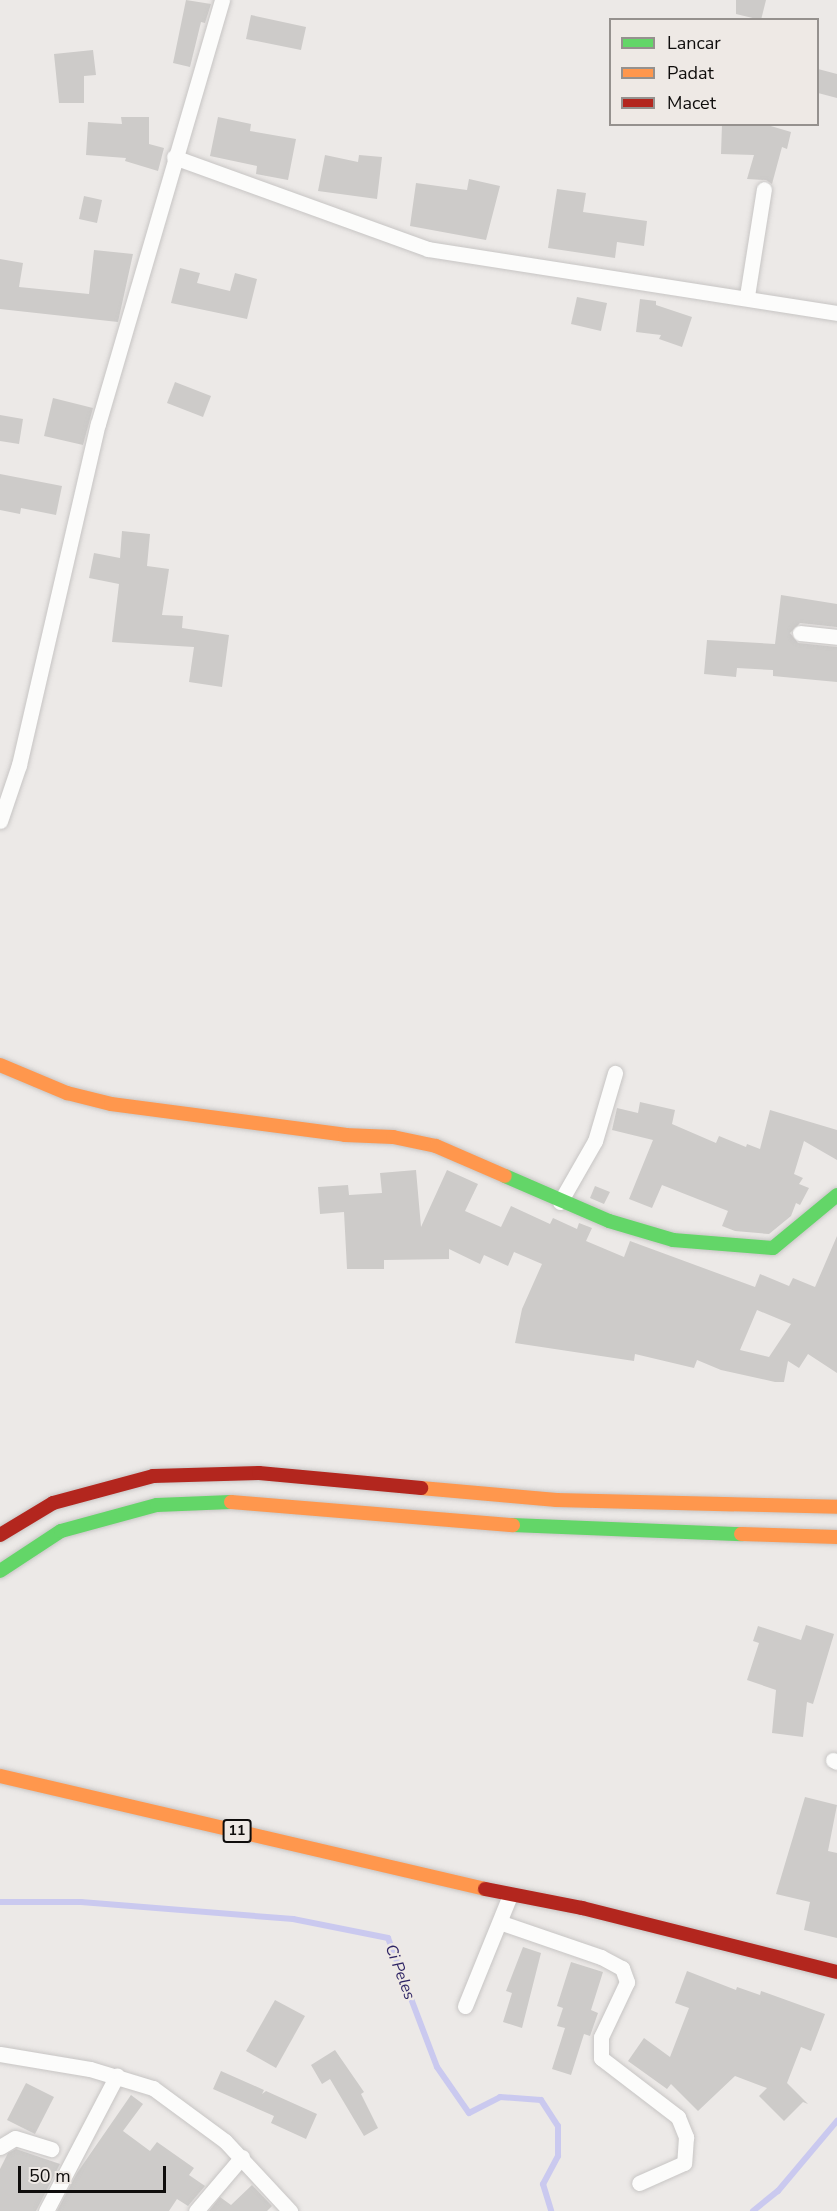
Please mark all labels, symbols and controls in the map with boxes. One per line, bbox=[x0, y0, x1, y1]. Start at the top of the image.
legend bbox=[609, 18, 819, 126]
text: Lancar bbox=[667, 31, 721, 55]
text: Padat bbox=[667, 61, 714, 85]
text: Macet bbox=[667, 91, 716, 115]
road number: 11 bbox=[222, 1820, 252, 1842]
water label: Ci Peles bbox=[381, 1942, 419, 2002]
scale bar bbox=[21, 2154, 170, 2192]
text: 50 m bbox=[29, 2164, 71, 2188]

